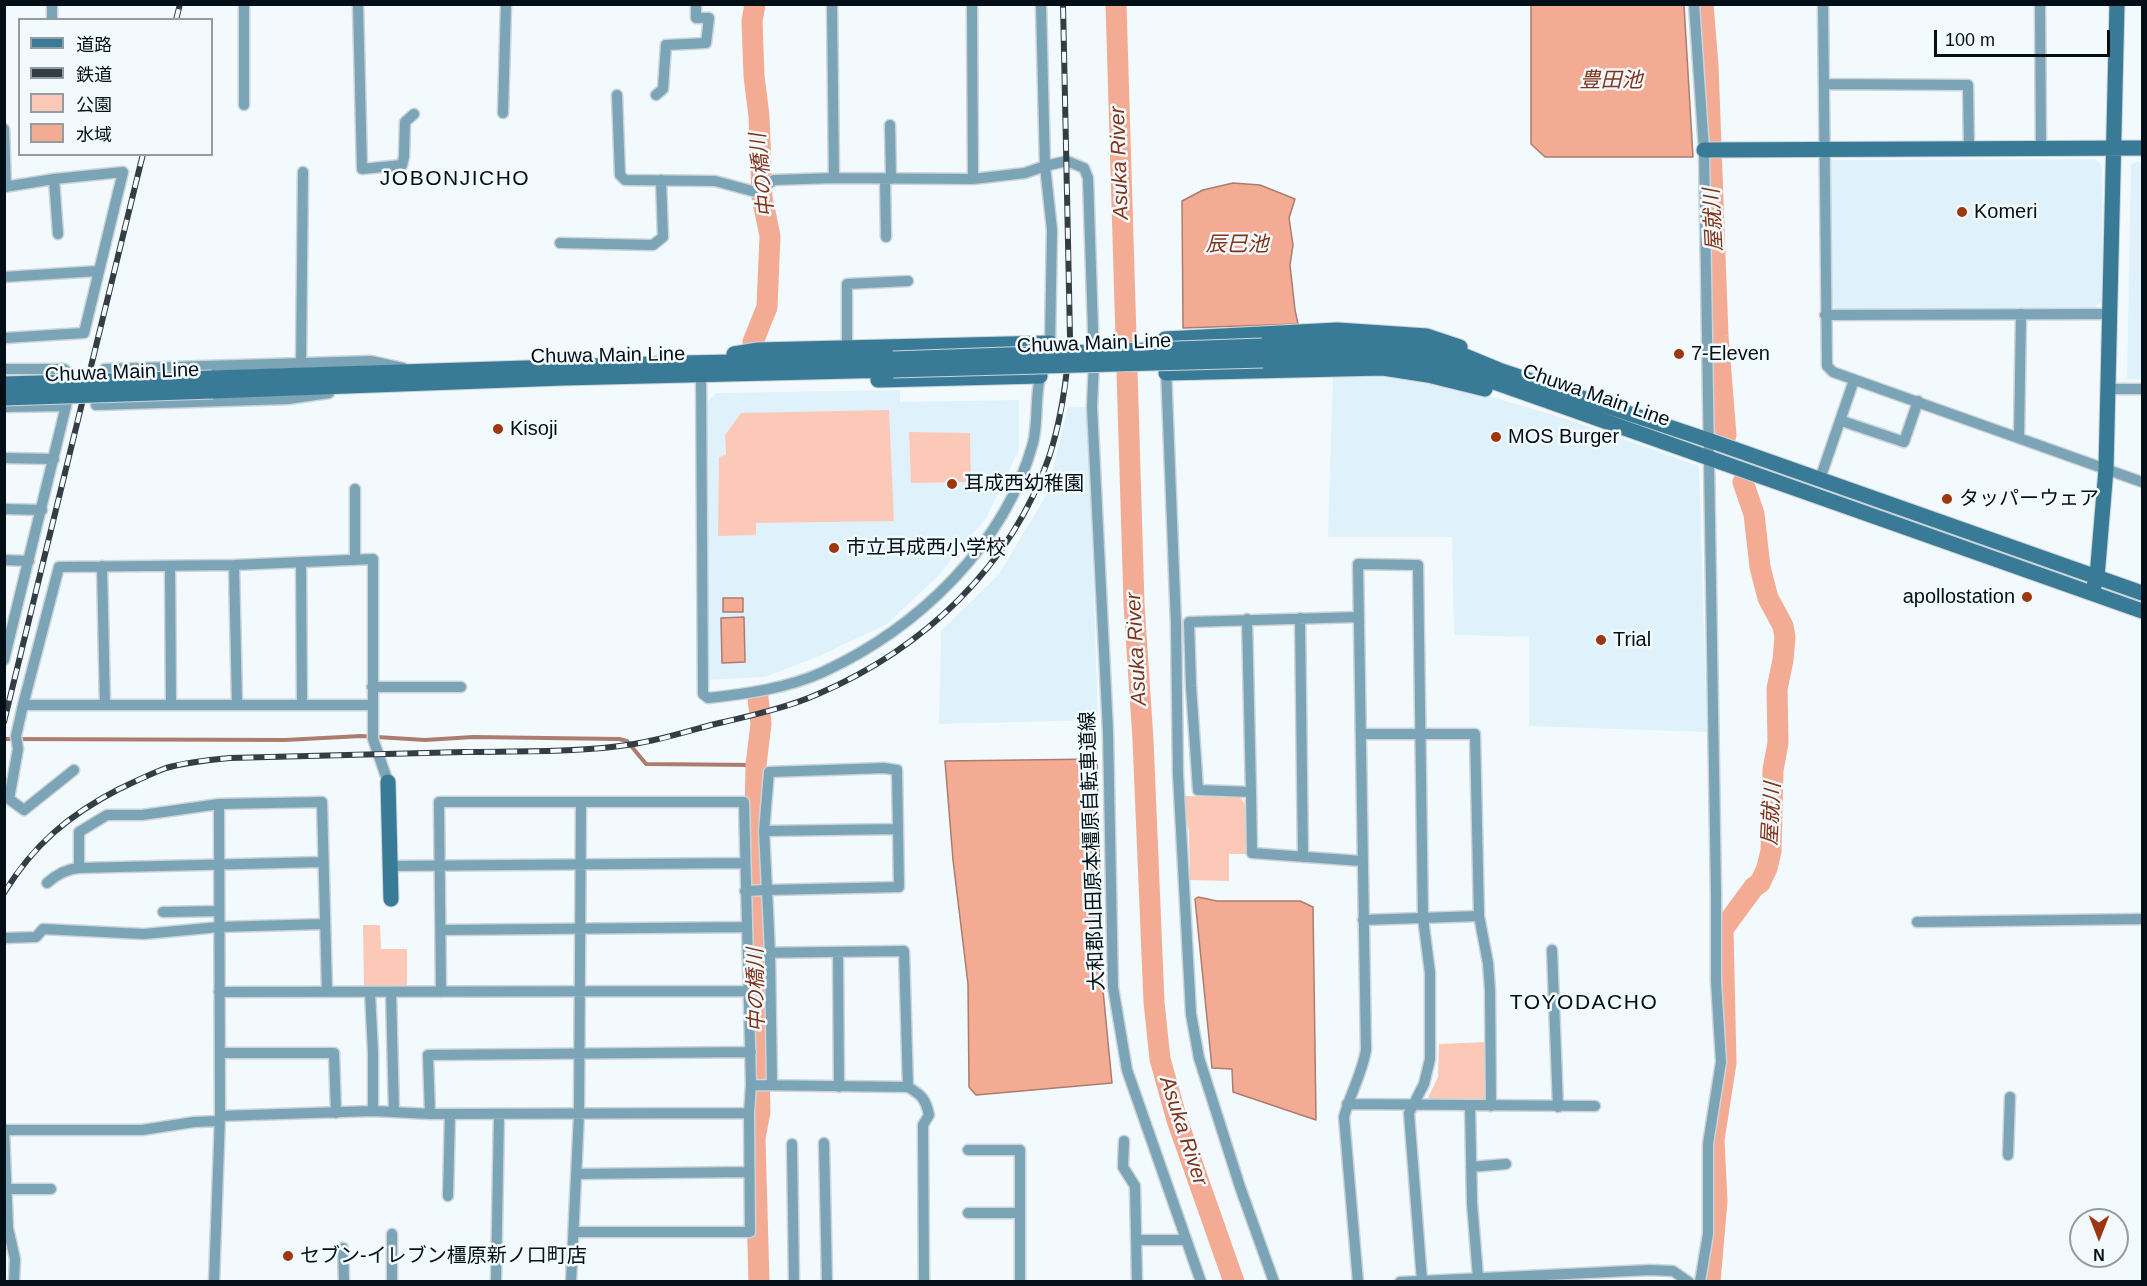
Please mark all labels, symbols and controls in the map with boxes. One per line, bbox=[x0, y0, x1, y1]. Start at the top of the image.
legend bbox=[18, 18, 213, 156]
scale bar bbox=[1937, 18, 2112, 56]
text: 100 m bbox=[1945, 30, 1995, 50]
text: 道路 bbox=[76, 35, 112, 55]
text: 鉄道 bbox=[76, 65, 112, 85]
water label: 豊田池 bbox=[1580, 68, 1642, 94]
text: 公園 bbox=[76, 95, 112, 115]
water label: Asuka River bbox=[1105, 106, 1135, 220]
text: 水域 bbox=[76, 125, 112, 145]
water label: 中の橋川 bbox=[746, 132, 780, 218]
district label: JOBONJICHO bbox=[380, 166, 530, 192]
water label: 屋就川 bbox=[1700, 188, 1728, 252]
place label: Komeri bbox=[1974, 200, 2037, 224]
marker: Komeri bbox=[1955, 205, 1969, 219]
water label: 辰巳池 bbox=[1206, 232, 1268, 258]
street label: Chuwa Main Line bbox=[1016, 329, 1172, 359]
place label: 7-Eleven bbox=[1691, 342, 1770, 366]
street label: Chuwa Main Line bbox=[531, 343, 685, 369]
marker: 7-Eleven bbox=[1672, 347, 1686, 361]
street label: Chuwa Main Line bbox=[44, 358, 200, 388]
street label: Chuwa Main Line bbox=[1519, 359, 1673, 433]
place label: Kisoji bbox=[510, 417, 558, 441]
marker: Kisoji bbox=[491, 422, 505, 436]
place label: MOS Burger bbox=[1508, 425, 1619, 449]
marker: MOS Burger bbox=[1489, 430, 1503, 444]
place label: 耳成西幼稚園 bbox=[964, 472, 1084, 496]
marker: 耳成西幼稚園 bbox=[945, 477, 959, 491]
place label: タッパーウェア bbox=[1959, 487, 2099, 511]
marker: タッパーウェア bbox=[1940, 492, 1954, 506]
place label: 市立耳成西小学校 bbox=[846, 536, 1006, 560]
marker: 市立耳成西小学校 bbox=[827, 541, 841, 555]
place label: apollostation bbox=[1903, 585, 2015, 609]
marker: apollostation bbox=[2020, 590, 2034, 604]
water label: Asuka River bbox=[1121, 592, 1153, 706]
place label: Trial bbox=[1613, 628, 1651, 652]
marker: Trial bbox=[1594, 633, 1608, 647]
street label: 大和郡山田原本橿原自転車道線 bbox=[1076, 711, 1110, 991]
water label: 屋就川 bbox=[1758, 782, 1786, 846]
water label: 中の橋川 bbox=[744, 948, 770, 1032]
district label: TOYODACHO bbox=[1510, 990, 1658, 1016]
water label: Asuka River bbox=[1154, 1073, 1212, 1189]
north arrow bbox=[2069, 1208, 2129, 1268]
place label: セブン-イレブン橿原新ノ口町店 bbox=[300, 1244, 587, 1268]
text: N bbox=[2093, 1246, 2105, 1263]
marker: セブン-イレブン橿原新ノ口町店 bbox=[281, 1249, 295, 1263]

